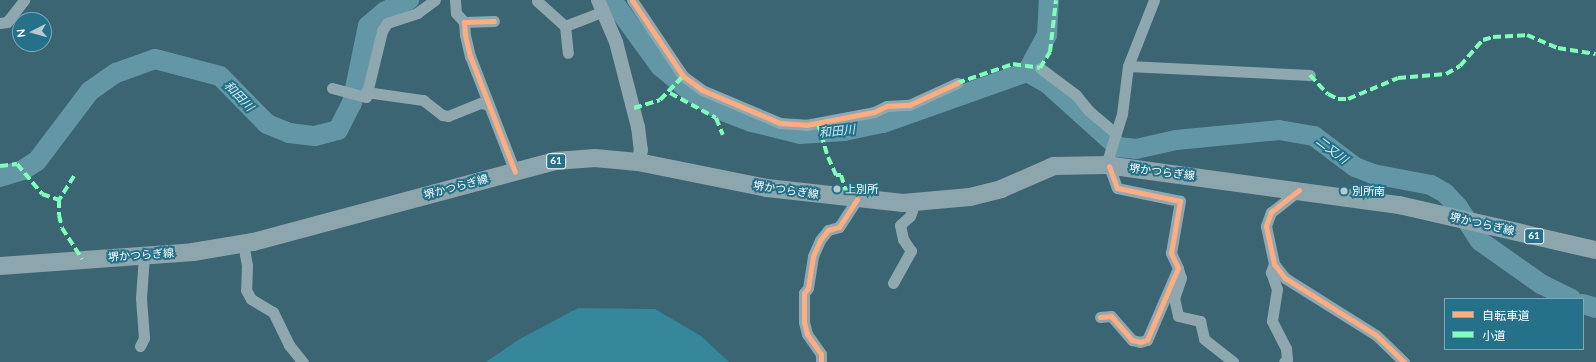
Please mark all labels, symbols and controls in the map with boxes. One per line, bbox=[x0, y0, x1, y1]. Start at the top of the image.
north arrow bbox=[12, 12, 52, 52]
text: N bbox=[14, 28, 27, 38]
water label: 和田川 bbox=[221, 78, 257, 114]
water label: 和田川 bbox=[818, 122, 856, 140]
water label: 二又川 bbox=[1313, 133, 1351, 167]
road number: 61 bbox=[546, 153, 566, 169]
street label: 堺かつらぎ線 bbox=[1128, 161, 1196, 183]
street label: 堺かつらぎ線 bbox=[422, 172, 490, 202]
street label: 堺かつらぎ線 bbox=[752, 179, 820, 201]
place label: 上別所 bbox=[845, 182, 878, 196]
marker: 上別所 bbox=[832, 184, 842, 194]
place label: 別所南 bbox=[1352, 184, 1385, 198]
marker: 別所南 bbox=[1339, 186, 1349, 196]
street label: 堺かつらぎ線 bbox=[1448, 210, 1516, 238]
road number: 61 bbox=[1524, 228, 1544, 244]
street label: 堺かつらぎ線 bbox=[108, 246, 174, 264]
legend bbox=[1444, 298, 1584, 350]
text: 自転車道 bbox=[1482, 308, 1530, 323]
text: 小道 bbox=[1482, 328, 1506, 343]

